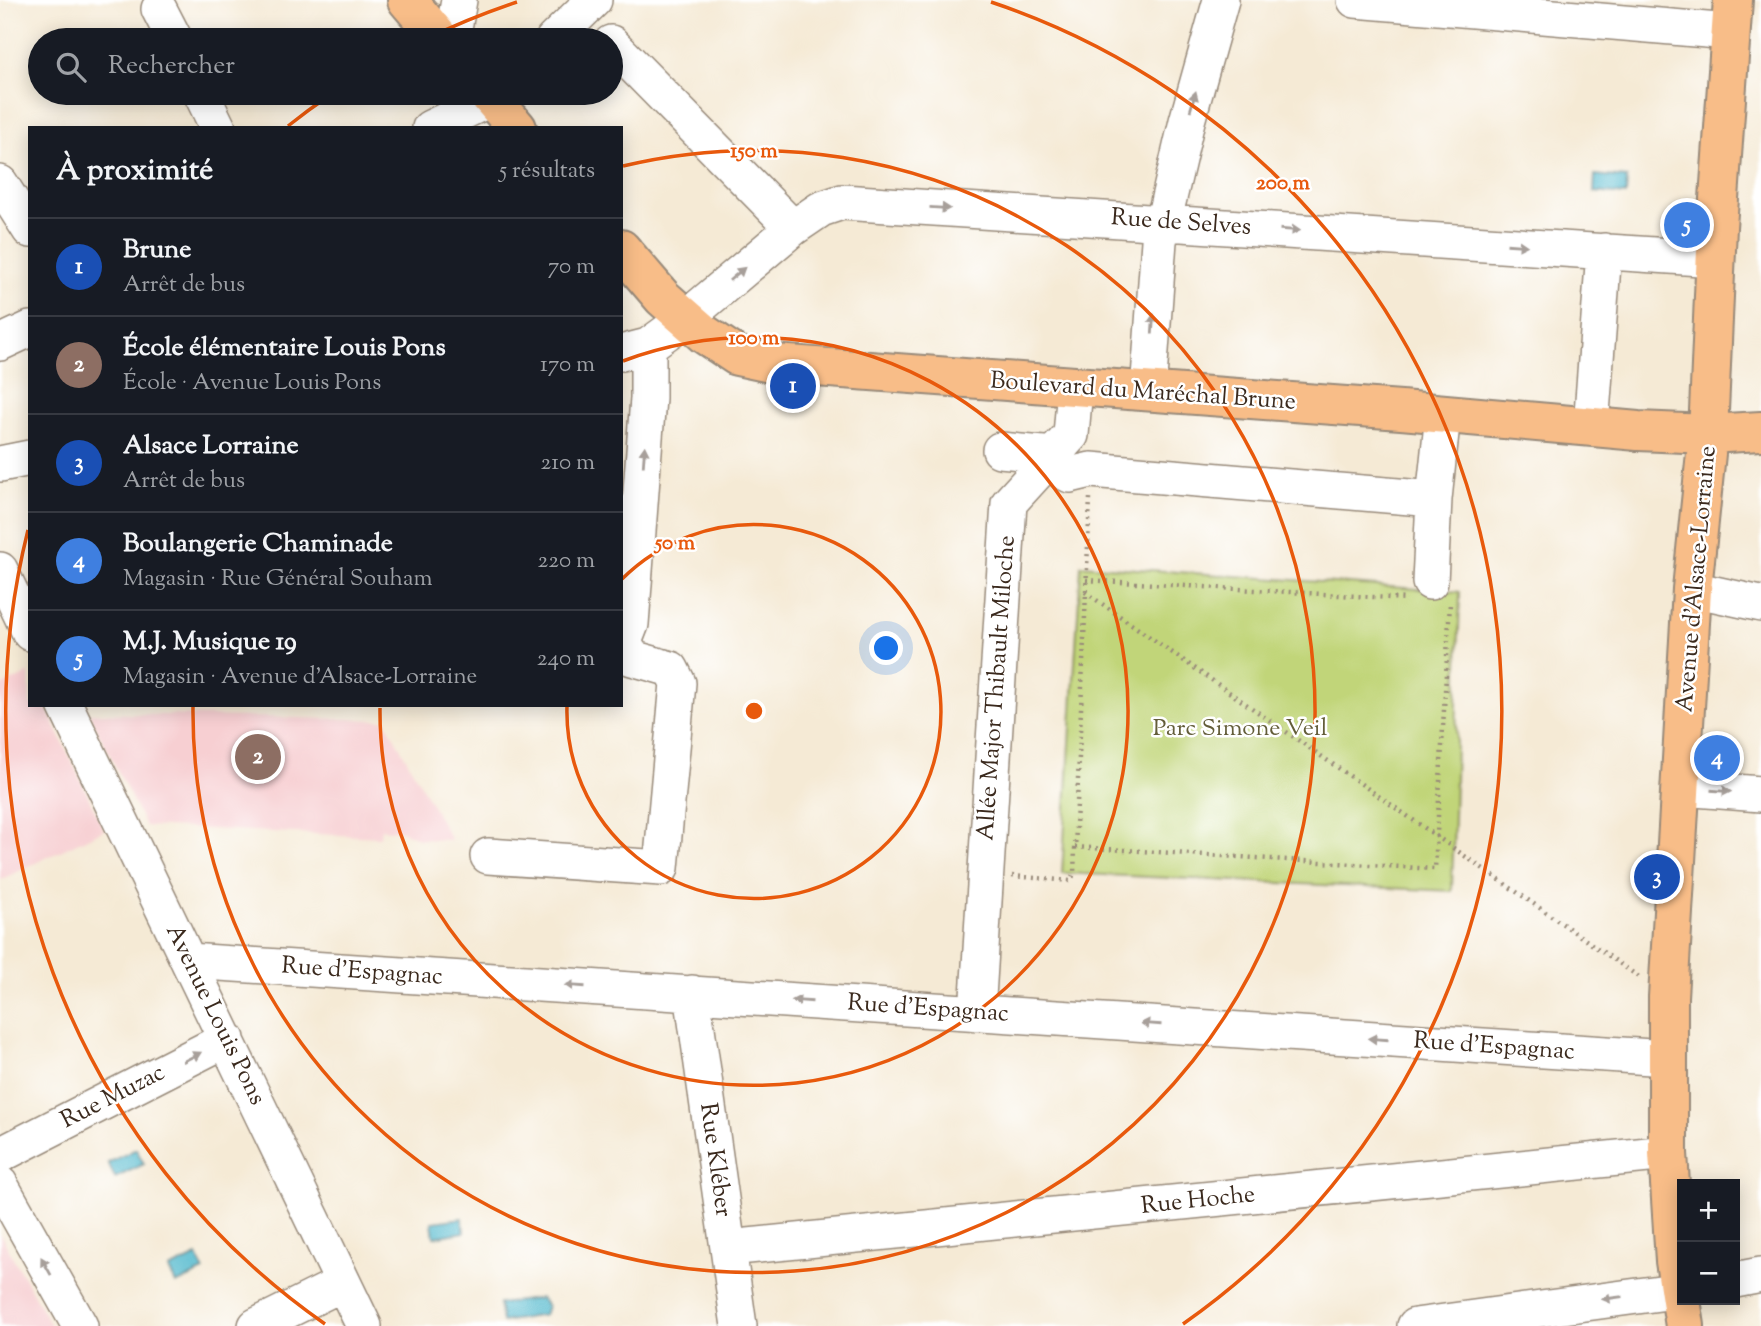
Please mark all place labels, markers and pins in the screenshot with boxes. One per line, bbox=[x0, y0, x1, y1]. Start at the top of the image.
pin: 5 bbox=[1664, 199, 1710, 251]
pin: 1 bbox=[770, 360, 816, 412]
centre of rings bbox=[742, 699, 766, 723]
pin: 2 bbox=[235, 731, 281, 783]
pin: 4 bbox=[1694, 732, 1740, 784]
pin: 3 bbox=[1634, 851, 1680, 903]

